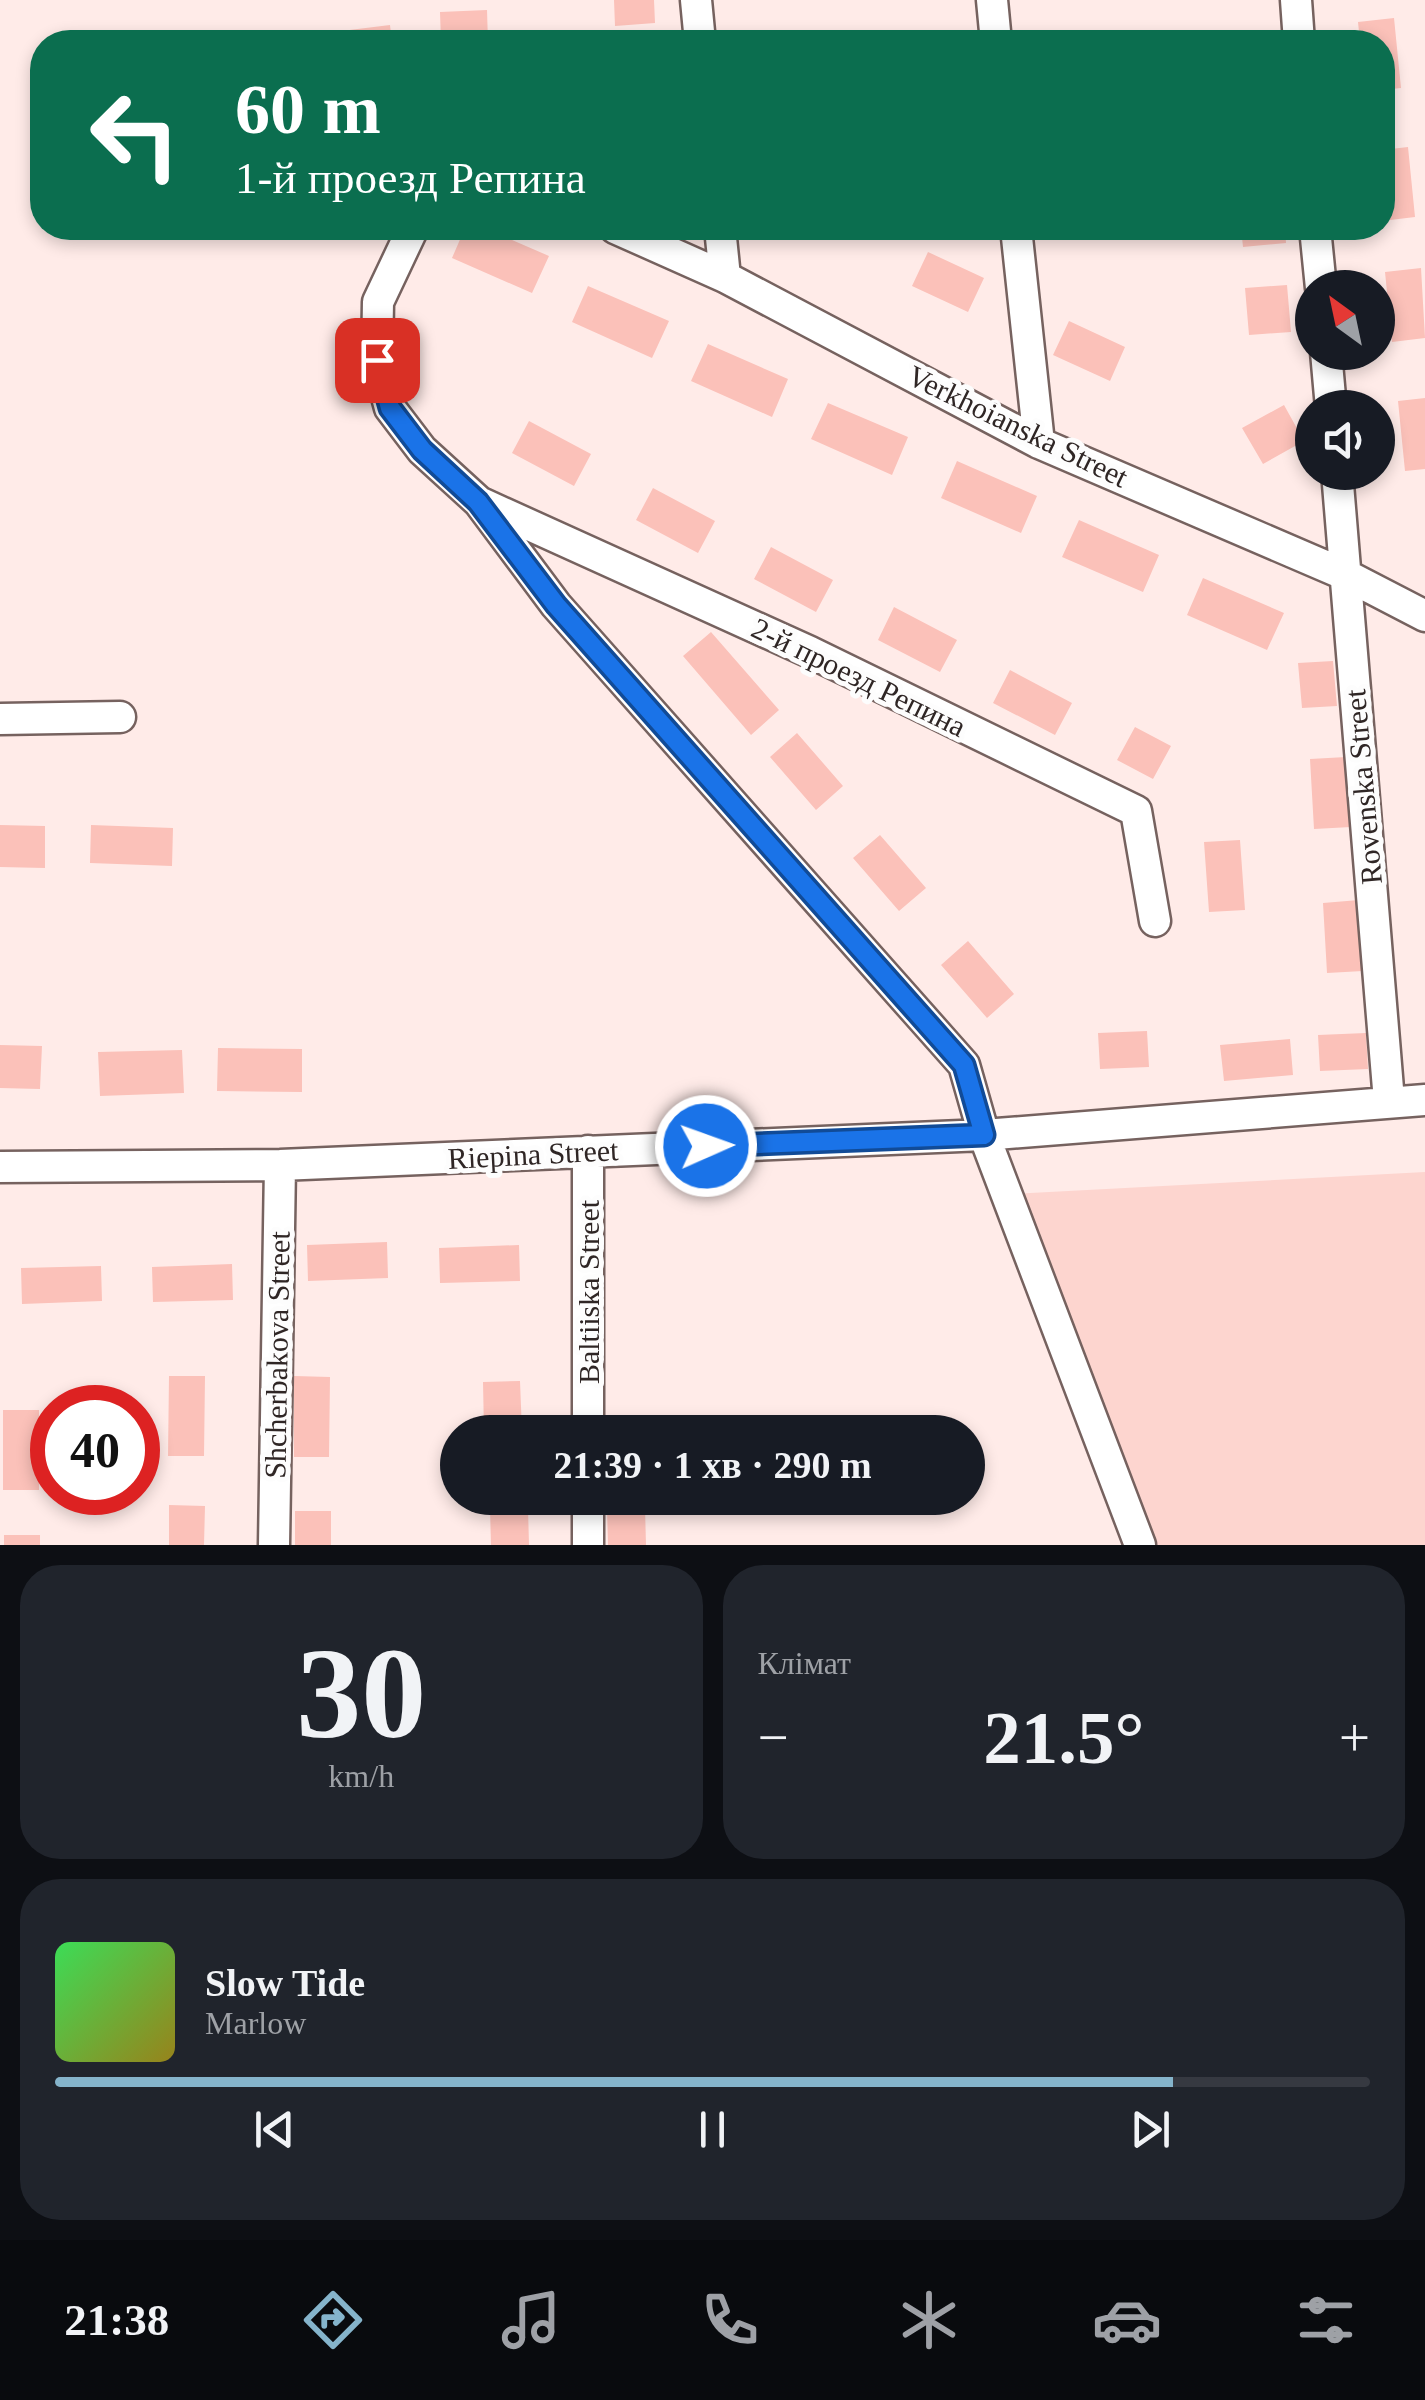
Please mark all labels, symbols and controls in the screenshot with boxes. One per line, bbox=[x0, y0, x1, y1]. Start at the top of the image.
icon: left bbox=[70, 70, 200, 200]
text: 60 m bbox=[235, 71, 381, 148]
text: 1-й проезд Репина bbox=[235, 153, 586, 203]
north arrow bbox=[1295, 270, 1395, 370]
map controls bbox=[1295, 270, 1395, 490]
pin bbox=[335, 318, 420, 403]
icon: arrive bbox=[350, 333, 405, 388]
street label: Verkhoianska Street bbox=[903, 358, 1134, 494]
button: sound bbox=[1295, 390, 1395, 490]
street label: 2-й проезд Репина bbox=[747, 611, 971, 743]
street label: Rovenska Street bbox=[1338, 687, 1388, 886]
position arrow bbox=[654, 1094, 758, 1198]
street label: Riepina Street bbox=[447, 1133, 620, 1175]
street label: Baltiiska Street bbox=[572, 1199, 605, 1384]
street label: Shcherbakova Street bbox=[258, 1230, 296, 1479]
speed limit sign: 40 bbox=[30, 1385, 160, 1515]
text: 21:39 · 1 хв · 290 m bbox=[553, 1444, 872, 1486]
text: 30 bbox=[296, 1621, 426, 1765]
text: Клімат bbox=[758, 1645, 851, 1681]
text: 21.5° bbox=[983, 1696, 1144, 1779]
text: − bbox=[758, 1707, 789, 1768]
text: + bbox=[1339, 1707, 1370, 1768]
text: km/h bbox=[328, 1758, 394, 1794]
text: Slow Tide bbox=[205, 1962, 365, 2004]
text: Marlow bbox=[205, 2005, 306, 2041]
icon: previous bbox=[247, 2102, 302, 2157]
icon: pause bbox=[685, 2102, 740, 2157]
icon: next bbox=[1123, 2102, 1178, 2157]
icon: directions bbox=[298, 2285, 368, 2355]
icon: music bbox=[496, 2285, 566, 2355]
icon: phone bbox=[695, 2285, 765, 2355]
icon: climate bbox=[894, 2285, 964, 2355]
icon: car bbox=[1092, 2285, 1162, 2355]
icon: filters bbox=[1291, 2285, 1361, 2355]
text: 21:38 bbox=[64, 2295, 169, 2345]

